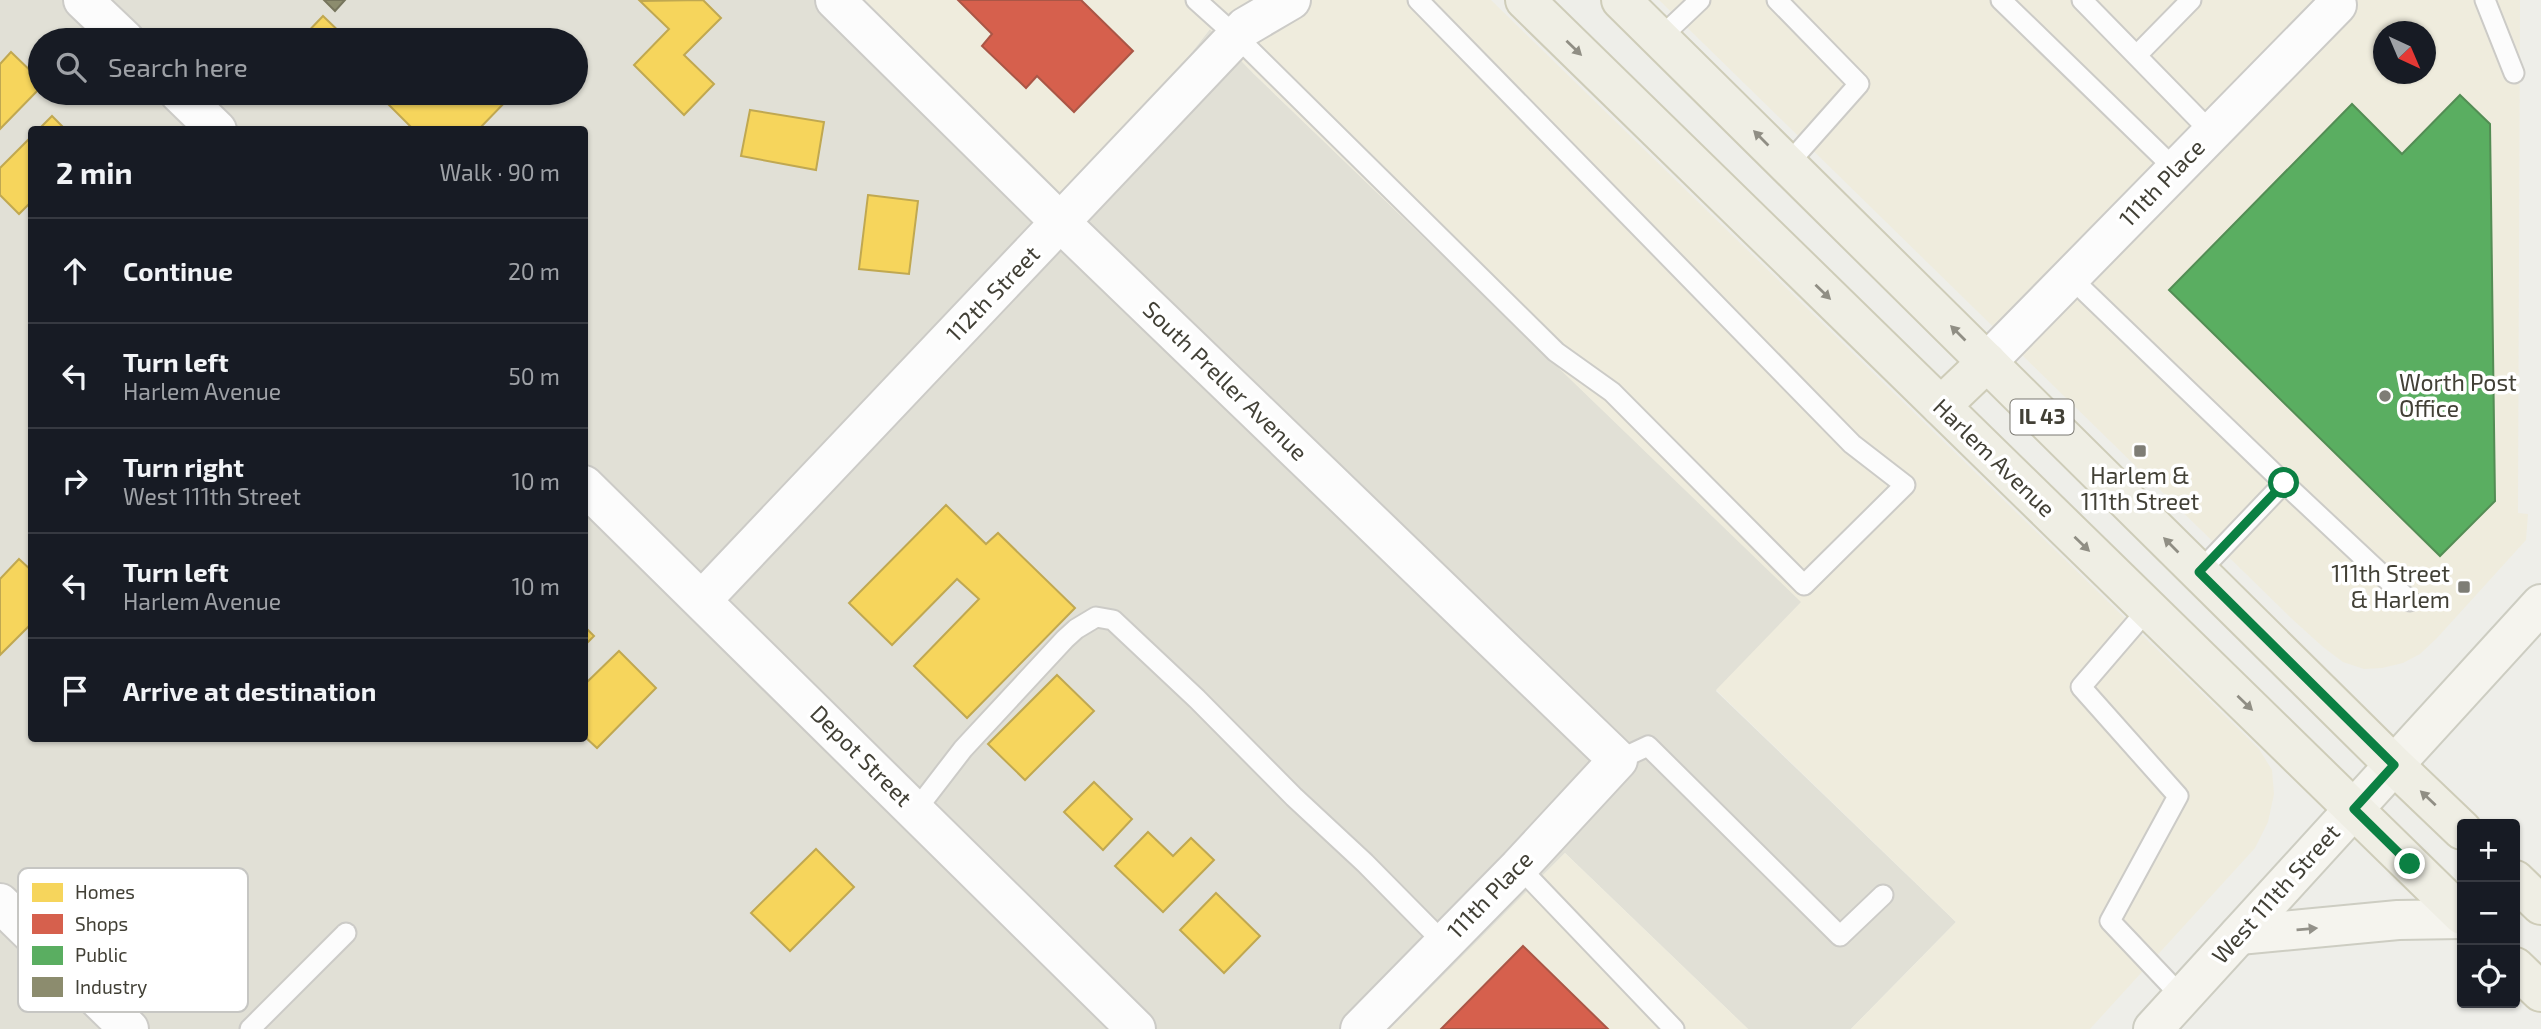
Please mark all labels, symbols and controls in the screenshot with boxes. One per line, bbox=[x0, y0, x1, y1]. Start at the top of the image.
north arrow bbox=[2373, 21, 2436, 84]
search box bbox=[28, 28, 588, 105]
one-way arrow bbox=[1565, 39, 1582, 56]
icon: search bbox=[52, 48, 90, 86]
text: Search here bbox=[108, 51, 248, 82]
one-way arrow bbox=[1753, 130, 1770, 147]
street label: 111th Place bbox=[2113, 133, 2210, 232]
text: 2 min bbox=[56, 154, 133, 190]
text: Walk · 90 m bbox=[440, 158, 560, 186]
street label: 112th Street bbox=[940, 239, 1045, 347]
icon: ahead bbox=[56, 252, 94, 290]
text: Continue bbox=[123, 255, 233, 286]
text: 20 m bbox=[508, 257, 560, 285]
one-way arrow bbox=[1815, 283, 1832, 300]
street label: South Preller Avenue bbox=[1138, 295, 1314, 466]
one-way arrow bbox=[1949, 324, 1966, 341]
text: Turn left bbox=[123, 346, 229, 377]
icon: left bbox=[56, 357, 94, 395]
text: 50 m bbox=[509, 362, 560, 390]
place label: Worth Post Office bbox=[2399, 368, 2517, 422]
text: Harlem Avenue bbox=[123, 377, 281, 405]
marker: Worth Post Office bbox=[2377, 388, 2393, 404]
street label: Harlem Avenue bbox=[1928, 392, 2061, 522]
road number: IL 43 bbox=[2010, 400, 2074, 434]
marker: Harlem & 111th Street bbox=[2132, 443, 2148, 459]
text: Turn right bbox=[123, 451, 244, 482]
place label: Harlem & 111th Street bbox=[2081, 461, 2200, 515]
icon: right bbox=[56, 462, 94, 500]
text: 10 m bbox=[512, 467, 560, 495]
route start bbox=[2268, 467, 2299, 498]
text: West 111th Street bbox=[123, 482, 301, 510]
one-way arrow bbox=[2073, 536, 2090, 552]
one-way arrow bbox=[2163, 536, 2180, 553]
text: Turn left bbox=[123, 556, 229, 587]
place label: 111th Street & Harlem bbox=[2331, 559, 2450, 613]
icon: left bbox=[56, 567, 94, 605]
text: 10 m bbox=[512, 572, 560, 600]
marker: 111th Street & Harlem bbox=[2456, 579, 2472, 595]
text: Harlem Avenue bbox=[123, 587, 281, 615]
icon: arrive bbox=[56, 672, 94, 710]
text: Arrive at destination bbox=[123, 675, 376, 706]
one-way arrow bbox=[2236, 695, 2253, 711]
street label: Depot Street bbox=[805, 699, 918, 812]
one-way arrow bbox=[2420, 790, 2437, 806]
street label: West 111th Street bbox=[2205, 818, 2345, 969]
map controls bbox=[2457, 819, 2520, 1008]
button: + bbox=[2457, 819, 2520, 882]
street label: 111th Place bbox=[1441, 845, 1538, 944]
route end bbox=[2394, 848, 2425, 879]
legend bbox=[18, 868, 248, 1012]
text: Homes bbox=[75, 880, 135, 903]
button: − bbox=[2457, 882, 2520, 945]
text: Shops bbox=[75, 912, 128, 935]
one-way arrow bbox=[2297, 923, 2319, 934]
text: Public bbox=[75, 943, 128, 966]
button: locate bbox=[2457, 945, 2520, 1008]
text: Industry bbox=[75, 975, 147, 998]

